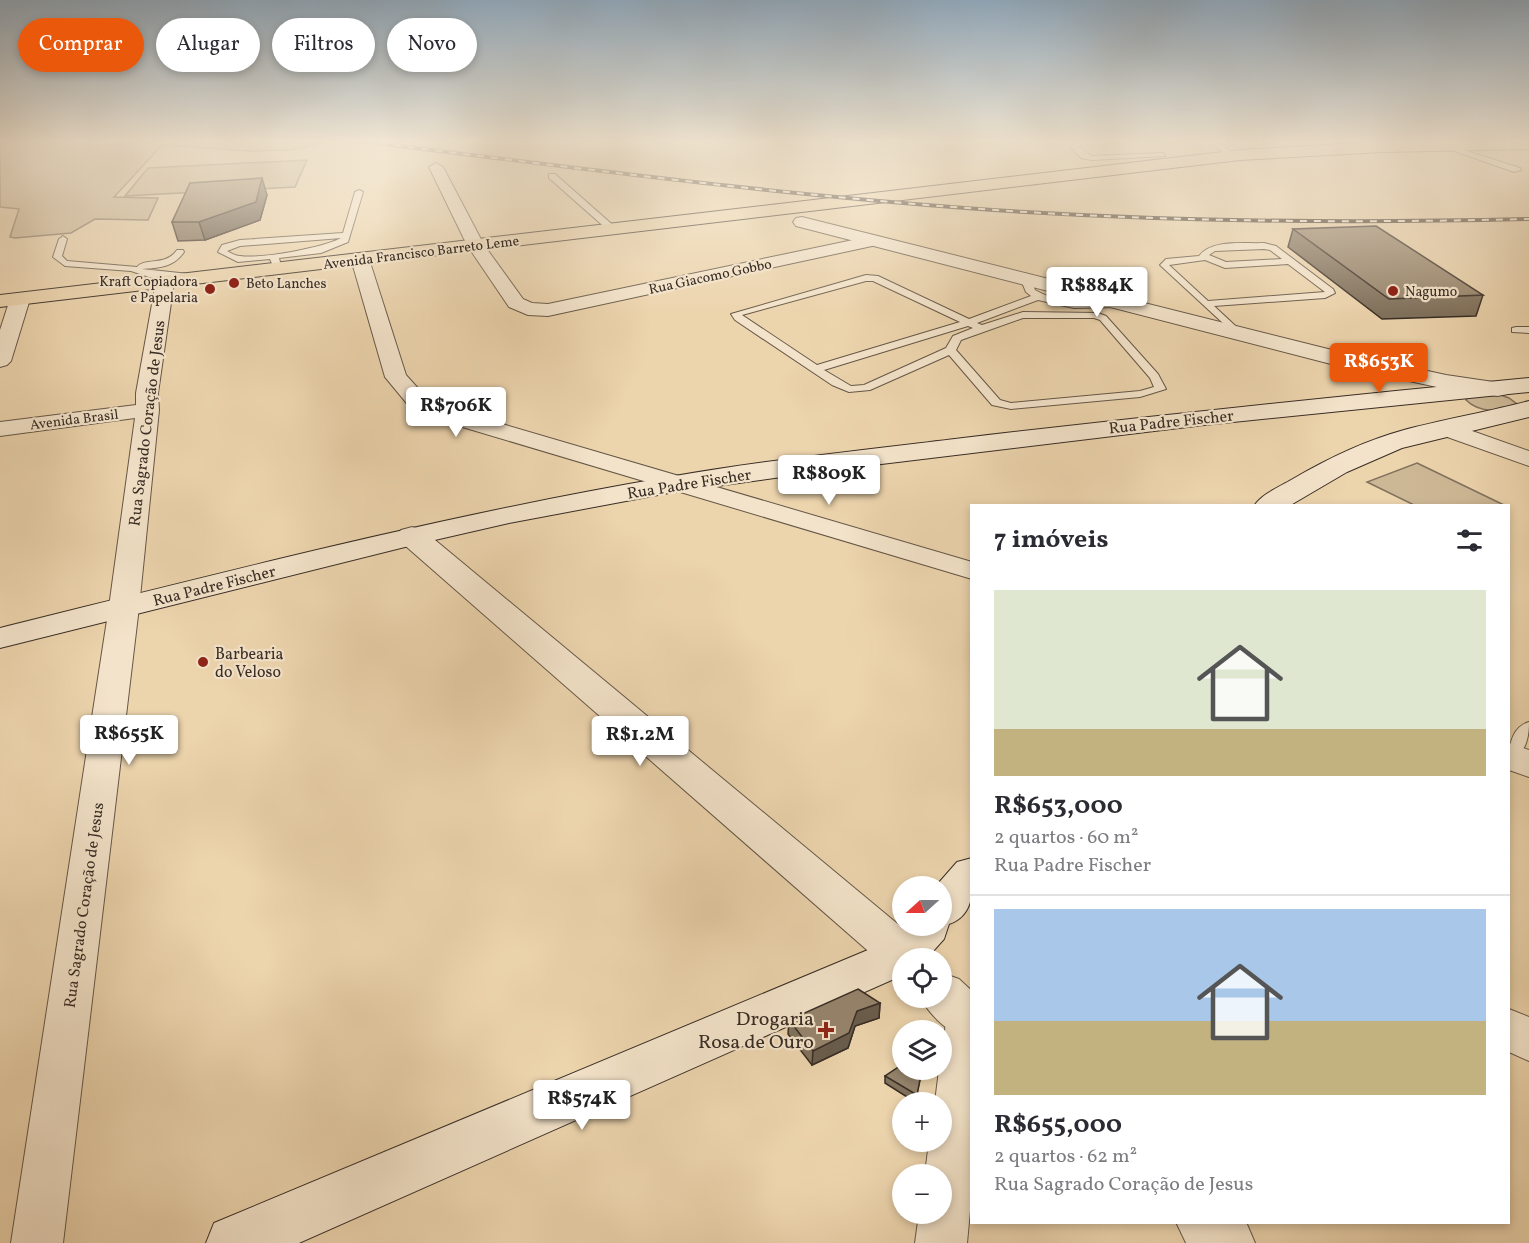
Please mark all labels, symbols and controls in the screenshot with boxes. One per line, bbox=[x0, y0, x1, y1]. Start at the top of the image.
chip: Comprar bbox=[18, 18, 144, 72]
chip: Alugar bbox=[156, 18, 260, 72]
chip: Filtros bbox=[272, 18, 375, 72]
chip: Novo bbox=[387, 18, 477, 72]
street label: Avenida Francisco Barreto Leme bbox=[322, 232, 521, 275]
street label: Rua Giacomo Gobbo bbox=[647, 255, 774, 300]
pin: R$884K bbox=[1048, 267, 1146, 318]
text: R$884K bbox=[1060, 272, 1134, 300]
place label: Kraft Copiadora e Papelaria bbox=[99, 273, 198, 308]
place label: Beto Lanches bbox=[246, 275, 326, 294]
marker: Beto Lanches bbox=[227, 276, 241, 290]
marker: Kraft Copiadora e Papelaria bbox=[203, 282, 217, 296]
place label: Nagumo bbox=[1405, 283, 1457, 302]
marker: Nagumo bbox=[1386, 284, 1400, 298]
street label: Rua Sagrado Coração de Jesus bbox=[124, 319, 172, 527]
pin: R$653K bbox=[1330, 343, 1428, 394]
text: R$653K bbox=[1344, 348, 1414, 376]
pin: R$706K bbox=[407, 387, 505, 438]
text: R$706K bbox=[420, 392, 492, 420]
street label: Rua Padre Fischer bbox=[1108, 405, 1235, 440]
street label: Avenida Brasil bbox=[29, 406, 120, 435]
pin: R$809K bbox=[780, 455, 878, 506]
text: R$809K bbox=[792, 460, 866, 488]
street label: Rua Padre Fischer bbox=[626, 464, 753, 506]
text: 7 imóveis bbox=[994, 522, 1109, 558]
icon: filters bbox=[1453, 524, 1486, 557]
street label: Rua Padre Fischer bbox=[151, 561, 278, 613]
icon: home bbox=[1186, 629, 1294, 737]
place label: Barbearia do Veloso bbox=[215, 644, 283, 684]
marker: Barbearia do Veloso bbox=[196, 655, 210, 669]
pin: R$655K bbox=[80, 715, 178, 766]
pin: R$1.2M bbox=[591, 716, 689, 767]
text: R$655K bbox=[94, 720, 164, 748]
text: R$1.2M bbox=[606, 721, 674, 749]
text: R$653,000 bbox=[994, 788, 1123, 824]
street label: Rua Sagrado Coração de Jesus bbox=[60, 801, 110, 1009]
text: 2 quartos · 60 m² bbox=[994, 824, 1138, 852]
text: Rua Padre Fischer bbox=[994, 852, 1151, 880]
north arrow bbox=[892, 876, 952, 936]
map controls bbox=[892, 876, 952, 1224]
button: locate bbox=[892, 948, 952, 1008]
icon: home bbox=[1186, 948, 1294, 1056]
place label: Drogaria Rosa de Ouro bbox=[698, 1006, 814, 1057]
button: layers bbox=[892, 1020, 952, 1080]
marker: Drogaria Rosa de Ouro bbox=[819, 1023, 833, 1037]
pin: R$574K bbox=[533, 1080, 631, 1131]
text: R$574K bbox=[547, 1085, 617, 1113]
button: + bbox=[892, 1092, 952, 1152]
text: R$655,000 bbox=[994, 1107, 1122, 1143]
text: 2 quartos · 62 m² bbox=[994, 1143, 1137, 1171]
button: − bbox=[892, 1164, 952, 1224]
text: Rua Sagrado Coração de Jesus bbox=[994, 1171, 1253, 1199]

